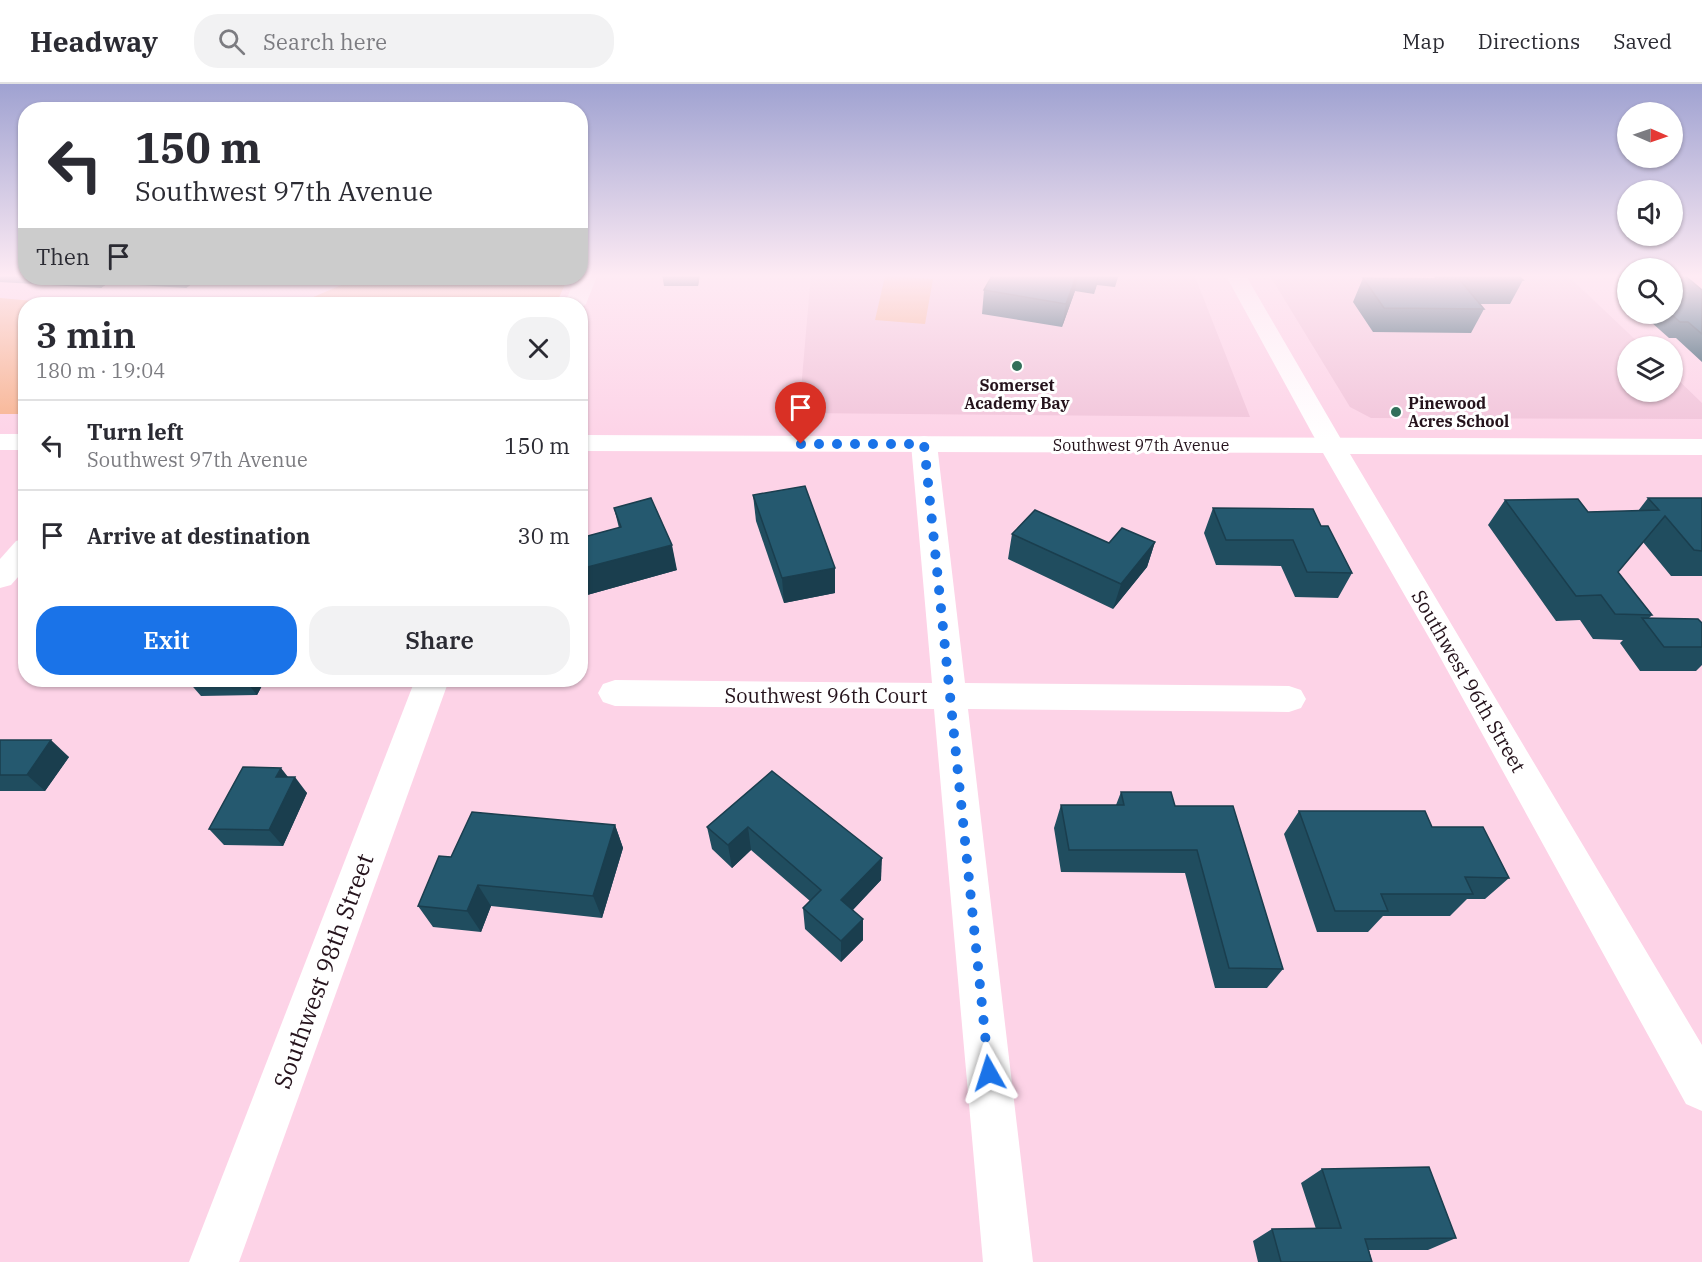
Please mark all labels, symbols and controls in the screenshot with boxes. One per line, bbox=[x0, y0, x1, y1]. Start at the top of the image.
search box bbox=[194, 14, 614, 68]
text: Headway bbox=[30, 23, 158, 60]
icon: search bbox=[215, 25, 248, 58]
text: Search here bbox=[263, 27, 387, 56]
text: Map bbox=[1402, 27, 1445, 55]
text: Directions bbox=[1478, 27, 1580, 55]
text: Saved bbox=[1613, 27, 1672, 55]
north arrow bbox=[1617, 102, 1683, 168]
map controls bbox=[1617, 102, 1683, 402]
text: 150 m bbox=[135, 120, 261, 175]
icon: left bbox=[36, 126, 114, 204]
text: Southwest 97th Avenue bbox=[135, 173, 433, 208]
button: sound bbox=[1617, 180, 1683, 246]
icon: arrive bbox=[102, 240, 135, 273]
text: Then bbox=[36, 242, 90, 271]
button: search bbox=[1617, 258, 1683, 324]
text: 3 min bbox=[36, 311, 136, 358]
button: close bbox=[507, 317, 570, 380]
button: layers bbox=[1617, 336, 1683, 402]
text: 180 m · 19:04 bbox=[36, 357, 165, 384]
marker: Somerset Academy Bay bbox=[1010, 359, 1024, 373]
place label: Somerset Academy Bay bbox=[964, 375, 1071, 413]
pin bbox=[775, 382, 826, 444]
icon: arrive bbox=[784, 391, 817, 424]
place label: Pinewood Acres School bbox=[1408, 393, 1509, 431]
marker: Pinewood Acres School bbox=[1389, 405, 1403, 419]
text: Turn left bbox=[87, 417, 183, 446]
icon: left bbox=[36, 429, 69, 462]
text: 150 m bbox=[504, 431, 570, 460]
street label: Southwest 97th Avenue bbox=[1053, 435, 1229, 455]
text: Southwest 97th Avenue bbox=[87, 446, 308, 473]
icon: arrive bbox=[36, 519, 69, 552]
text: Arrive at destination bbox=[87, 521, 310, 550]
text: 30 m bbox=[518, 521, 570, 550]
street label: Southwest 96th Street bbox=[1406, 585, 1532, 777]
button: Exit bbox=[36, 606, 297, 675]
button: Share bbox=[309, 606, 570, 675]
street label: Southwest 96th Court bbox=[725, 682, 927, 709]
street label: Southwest 98th Street bbox=[266, 849, 380, 1093]
position arrow bbox=[957, 1041, 1021, 1105]

